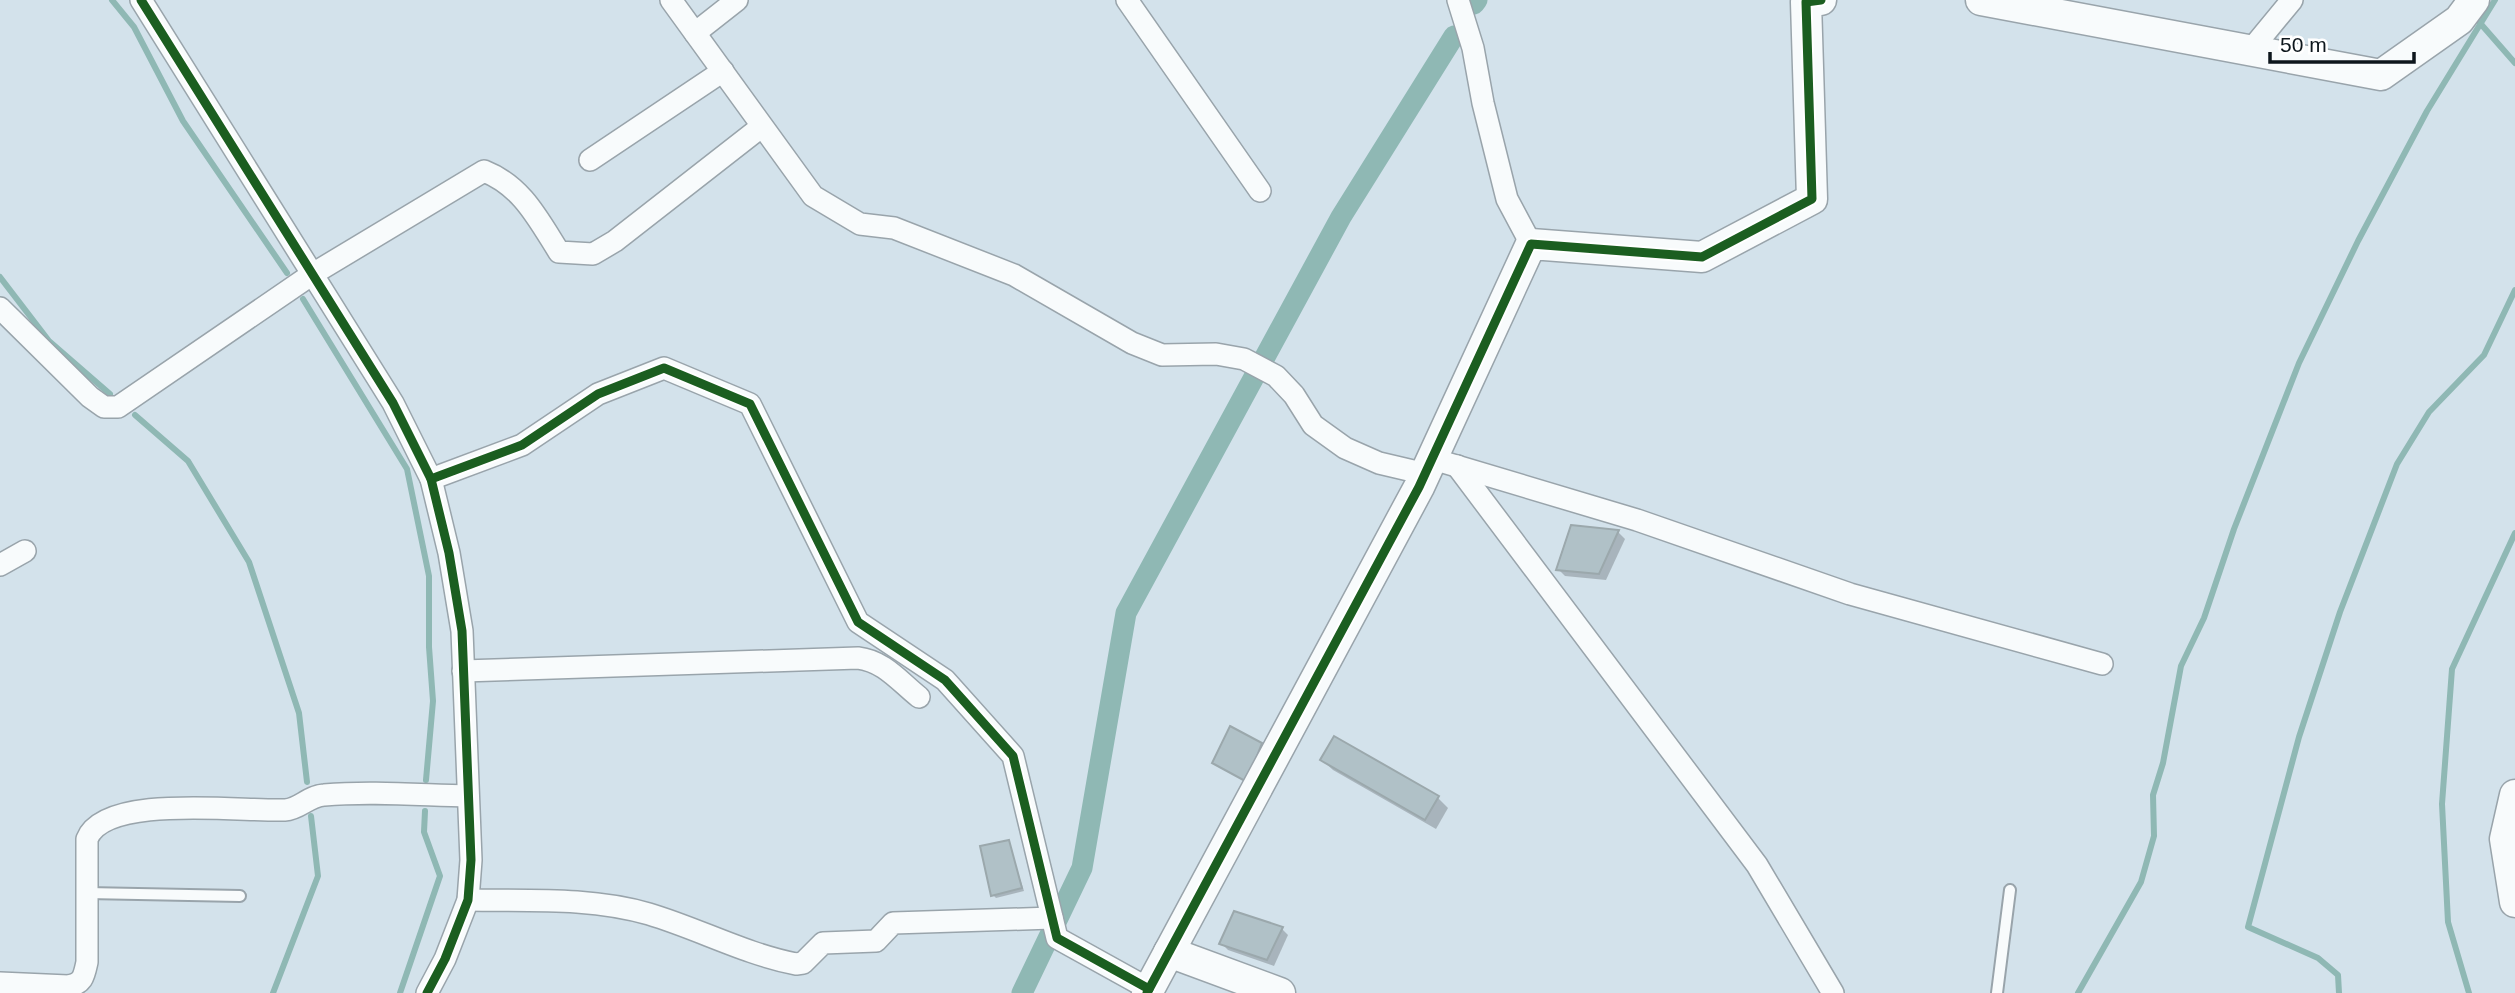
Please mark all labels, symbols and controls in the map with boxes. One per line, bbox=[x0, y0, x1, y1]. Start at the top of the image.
scale bar bbox=[2270, 21, 2414, 65]
text: 50 m bbox=[2280, 33, 2327, 56]

